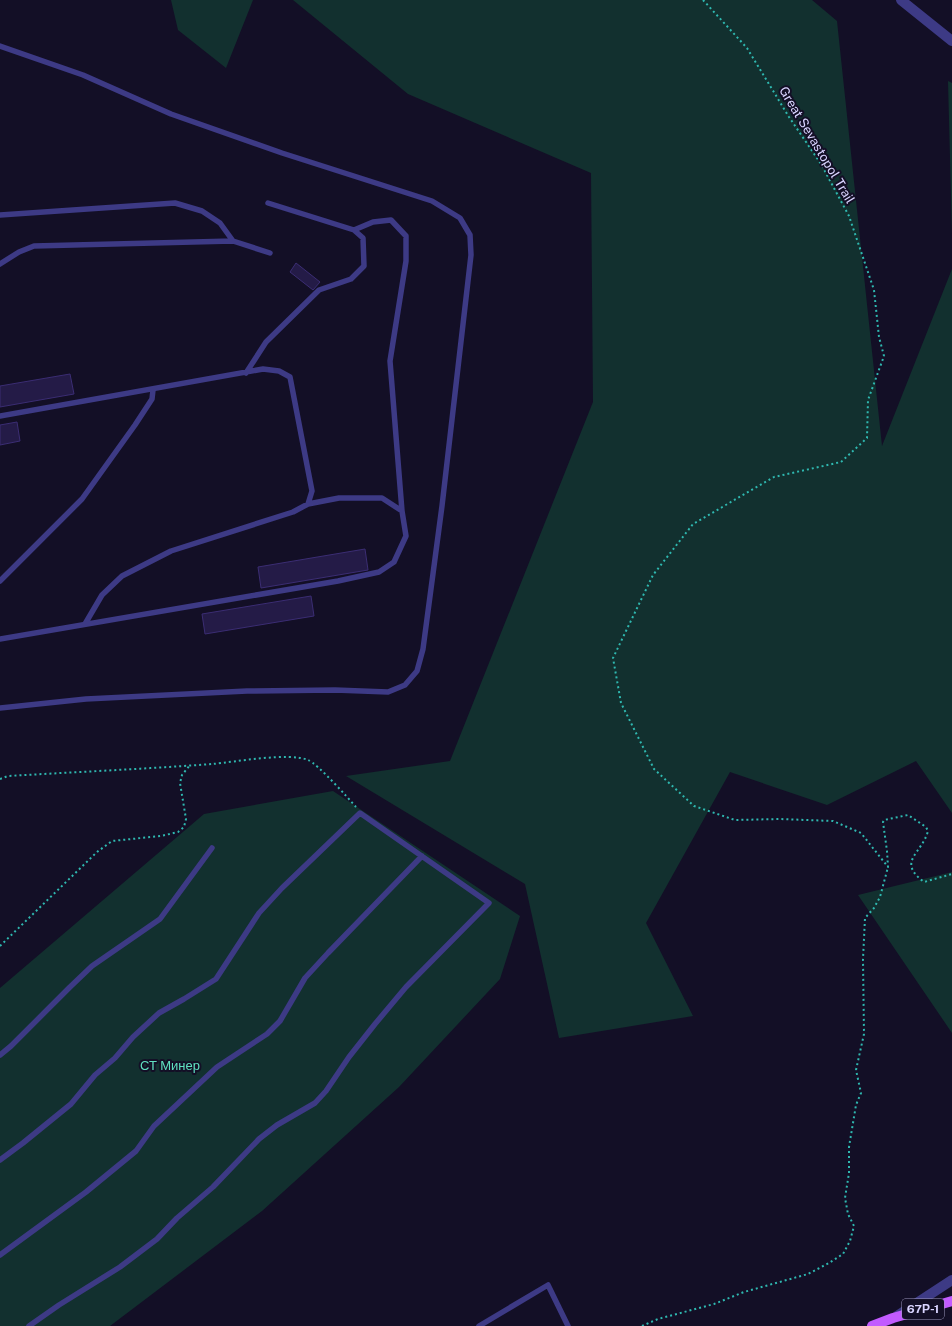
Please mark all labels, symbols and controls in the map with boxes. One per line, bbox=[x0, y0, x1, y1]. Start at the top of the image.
street label: Great Sevastopol Trail bbox=[776, 84, 858, 206]
park label: СТ Минер bbox=[140, 1058, 200, 1073]
road number: 67Р-1 bbox=[902, 1299, 944, 1319]

